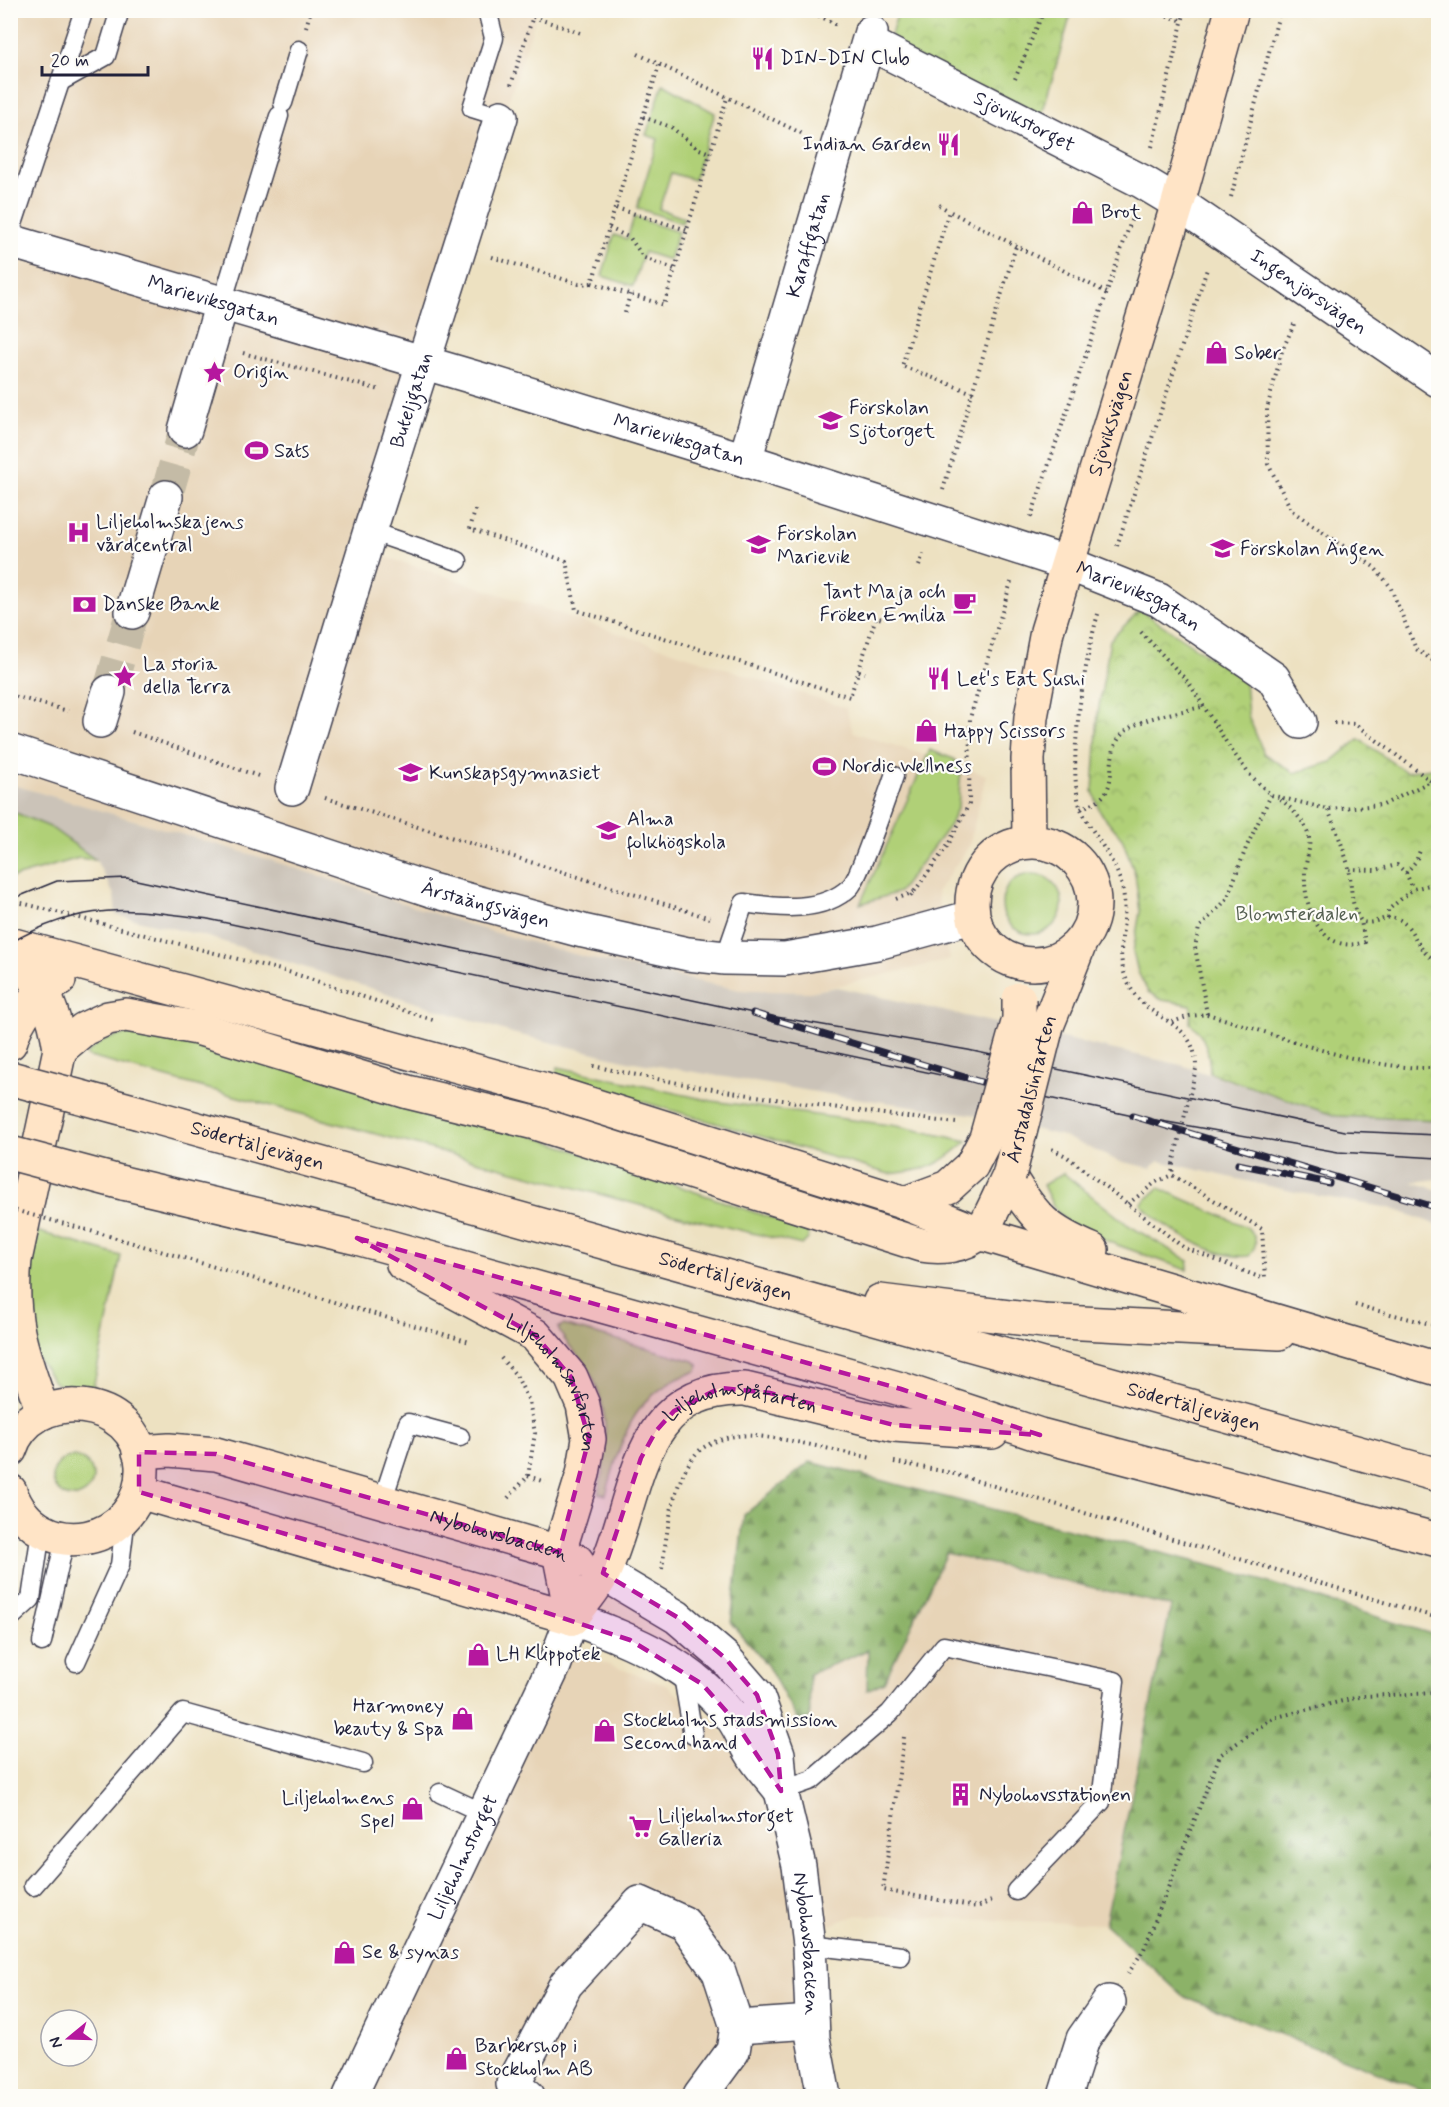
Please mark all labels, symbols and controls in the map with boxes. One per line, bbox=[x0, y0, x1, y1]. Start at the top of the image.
scale bar bbox=[42, 39, 148, 77]
restaurant icon: DIN-DIN Club bbox=[749, 45, 775, 71]
place label: DIN-DIN Club bbox=[780, 45, 910, 72]
text: 20 m bbox=[51, 49, 89, 73]
street label: Sjövikstorget bbox=[969, 85, 1080, 159]
place label: Indian Garden bbox=[803, 131, 931, 158]
restaurant icon: Indian Garden bbox=[936, 131, 962, 157]
street label: Karaffgatan bbox=[780, 189, 836, 301]
shop icon: Brot bbox=[1070, 199, 1096, 225]
place label: Brot bbox=[1101, 199, 1142, 226]
street label: Ingenjörsvägen bbox=[1245, 242, 1372, 341]
street label: Marieviksgatan bbox=[144, 269, 282, 333]
shop icon: Sober bbox=[1203, 340, 1229, 366]
place label: Sober bbox=[1234, 340, 1281, 367]
street label: Buteljgatan bbox=[384, 349, 439, 451]
place icon: Origin bbox=[202, 359, 228, 385]
place label: Origin bbox=[233, 359, 289, 388]
street label: Sjöviksvägen bbox=[1082, 367, 1140, 480]
place label: Förskolan Sjötorget bbox=[849, 395, 935, 446]
street label: Marieviksgatan bbox=[610, 407, 748, 473]
school or university icon: Förskolan Sjötorget bbox=[818, 407, 844, 433]
sports icon: Sats bbox=[243, 438, 269, 464]
place label: Sats bbox=[274, 438, 310, 465]
place label: Liljeholmskajens vårdcentral bbox=[96, 509, 244, 559]
hospital icon: Liljeholmskajens vårdcentral bbox=[65, 520, 91, 546]
place label: Förskolan Marievik bbox=[777, 521, 857, 571]
school or university icon: Förskolan Marievik bbox=[746, 532, 772, 558]
school or university icon: Förskolan Ängen bbox=[1209, 536, 1235, 562]
place label: Förskolan Ängen bbox=[1240, 536, 1384, 565]
street label: Marieviksgatan bbox=[1072, 555, 1206, 638]
place label: Tant Maja och Fröken Emilia bbox=[819, 579, 946, 629]
cafe icon: Tant Maja och Fröken Emilia bbox=[951, 590, 977, 616]
bank icon: Danske Bank bbox=[71, 591, 97, 617]
place label: Danske Bank bbox=[102, 591, 220, 618]
place label: La storia della Terra bbox=[143, 651, 231, 701]
place icon: La storia della Terra bbox=[112, 663, 138, 689]
restaurant icon: Let's Eat Sushi bbox=[926, 666, 952, 692]
place label: Let's Eat Sushi bbox=[957, 666, 1085, 693]
shop icon: Happy Scissors bbox=[913, 718, 939, 744]
place label: Happy Scissors bbox=[944, 718, 1066, 745]
sports icon: Nordic Wellness bbox=[811, 753, 837, 779]
place label: Nordic Wellness bbox=[842, 753, 972, 780]
school or university icon: Kunskapsgymnasiet bbox=[398, 760, 424, 786]
place label: Kunskapsgymnasiet bbox=[429, 760, 601, 787]
place label: Alma folkhögskola bbox=[627, 806, 726, 858]
school or university icon: Alma folkhögskola bbox=[596, 817, 622, 843]
street label: Årstaängsvägen bbox=[418, 874, 553, 935]
park label: Blomsterdalen bbox=[1236, 901, 1358, 928]
street label: Årstadalsinfarten bbox=[999, 1010, 1064, 1166]
street label: Södertäljevägen bbox=[188, 1114, 328, 1177]
street label: Södertäljevägen bbox=[656, 1245, 796, 1308]
street label: Liljeholmsavfarten bbox=[501, 1308, 603, 1455]
street label: Liljeholmspåfarten bbox=[657, 1375, 820, 1428]
street label: Södertäljevägen bbox=[1124, 1375, 1264, 1438]
street label: Nybohovsbacken bbox=[427, 1502, 574, 1569]
shop icon: LH Klippotek bbox=[465, 1641, 491, 1667]
place label: LH Klippotek bbox=[496, 1641, 601, 1668]
place label: Harmoney beauty & Spa bbox=[333, 1693, 444, 1743]
shop icon: Harmoney beauty & Spa bbox=[449, 1705, 475, 1731]
place label: Stockholms stadsmission Second hand bbox=[623, 1707, 837, 1757]
shop icon: Stockholms stadsmission Second hand bbox=[592, 1718, 618, 1744]
building icon: Nybohovsstationen bbox=[948, 1782, 974, 1808]
place label: Nybohovsstationen bbox=[979, 1782, 1131, 1809]
place label: Liljeholmens Spel bbox=[282, 1785, 394, 1835]
street label: Liljeholmstorget bbox=[422, 1790, 505, 1925]
shop icon: Liljeholmens Spel bbox=[399, 1796, 425, 1822]
place label: Liljeholmstorget Galleria bbox=[658, 1803, 794, 1853]
supermarket icon: Liljeholmstorget Galleria bbox=[627, 1814, 653, 1840]
street label: Nybohovsbacken bbox=[786, 1871, 826, 2016]
shop icon: Se & synas bbox=[331, 1939, 357, 1965]
place label: Se & synas bbox=[362, 1939, 459, 1966]
north arrow bbox=[39, 2008, 99, 2068]
place label: Barbershop i Stockholm AB bbox=[475, 2033, 593, 2083]
text: N bbox=[45, 2034, 68, 2051]
shop icon: Barbershop i Stockholm AB bbox=[444, 2045, 470, 2071]

